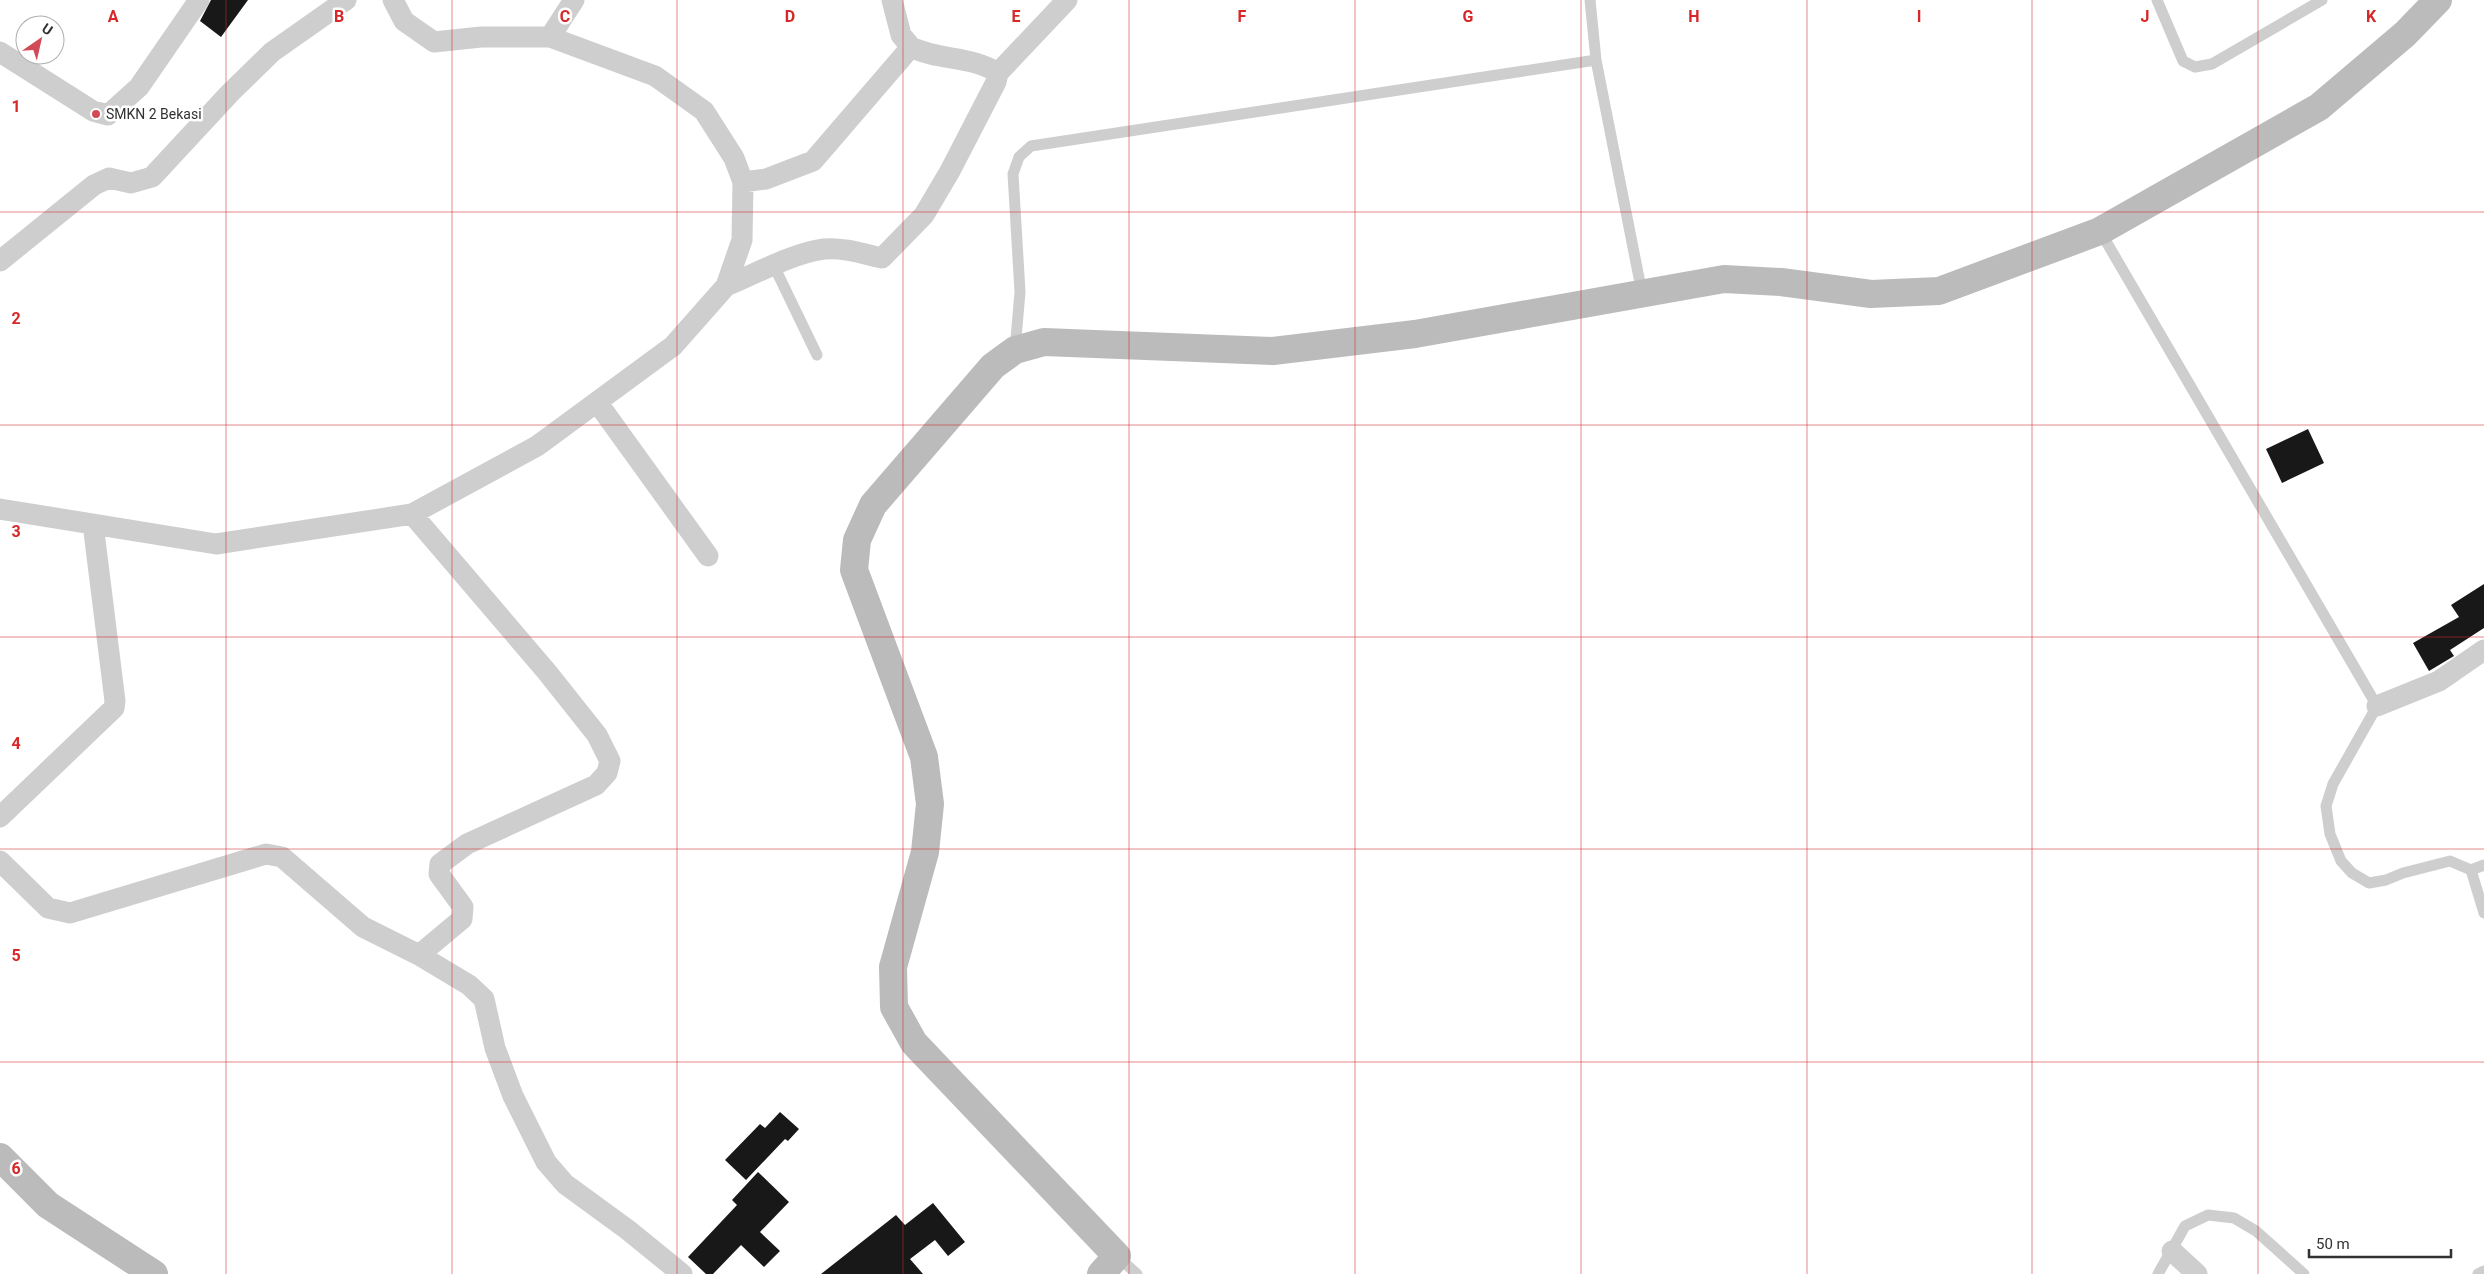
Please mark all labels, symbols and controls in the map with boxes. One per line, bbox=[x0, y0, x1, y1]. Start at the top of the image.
text: A bbox=[108, 7, 119, 26]
text: B bbox=[334, 7, 344, 26]
text: C bbox=[560, 7, 570, 26]
text: D bbox=[785, 7, 795, 26]
text: E bbox=[1012, 7, 1021, 26]
text: F bbox=[1238, 7, 1247, 26]
text: G bbox=[1463, 7, 1474, 26]
text: H bbox=[1688, 7, 1700, 26]
text: I bbox=[1917, 7, 1921, 26]
text: J bbox=[2141, 7, 2149, 26]
text: K bbox=[2366, 7, 2377, 26]
north arrow bbox=[15, 15, 65, 65]
text: U bbox=[39, 20, 56, 38]
text: 1 bbox=[11, 97, 21, 116]
place label: SMKN 2 Bekasi bbox=[106, 106, 202, 122]
marker: SMKN 2 Bekasi bbox=[90, 108, 102, 120]
text: 2 bbox=[11, 309, 21, 328]
text: 3 bbox=[11, 522, 21, 541]
text: 4 bbox=[11, 734, 21, 753]
text: 5 bbox=[11, 946, 21, 965]
text: 6 bbox=[11, 1159, 21, 1178]
scale bar bbox=[2309, 1226, 2452, 1258]
text: 50 m bbox=[2316, 1235, 2350, 1253]

